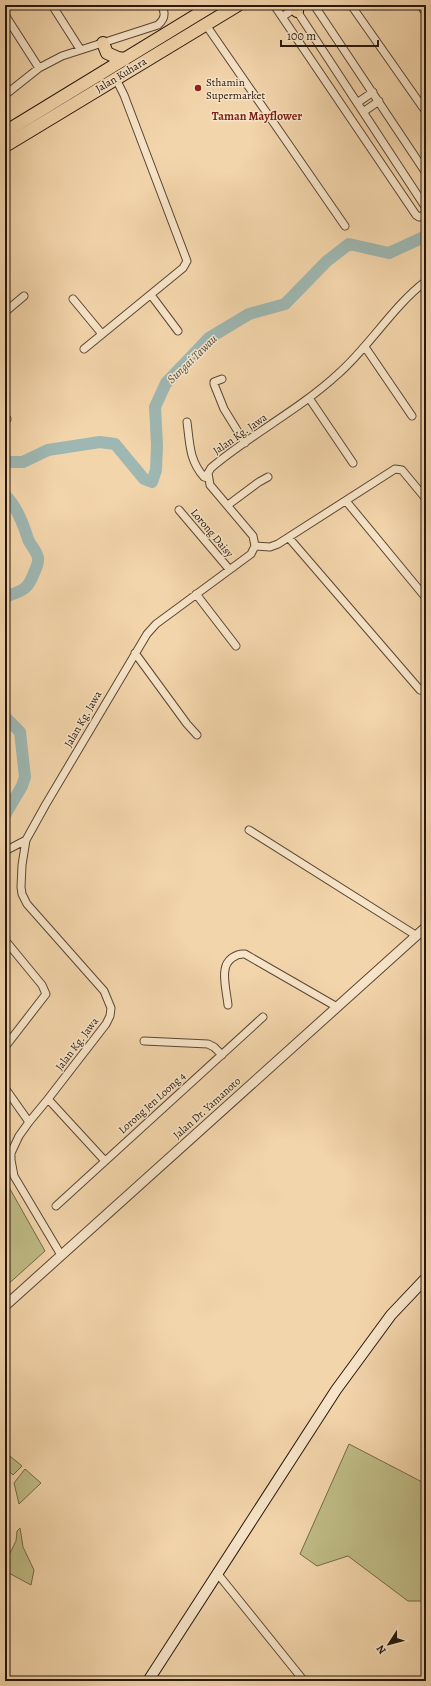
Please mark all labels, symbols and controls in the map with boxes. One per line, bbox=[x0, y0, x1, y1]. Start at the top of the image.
scale bar bbox=[281, 22, 378, 48]
text: 100 m bbox=[287, 28, 316, 44]
street label: Jalan Kuhara bbox=[93, 53, 150, 96]
place label: Sthamin Supermarket bbox=[206, 75, 265, 103]
marker: Sthamin Supermarket bbox=[193, 83, 203, 93]
district label: Taman Mayflower bbox=[212, 108, 302, 124]
water label: Sungai Tawau bbox=[163, 331, 221, 387]
street label: Jalan Kg. Jawa bbox=[210, 409, 271, 458]
street label: Lorong Daisy bbox=[187, 505, 237, 561]
street label: Jalan Kg. Jawa bbox=[61, 687, 106, 750]
street label: Jalan Kg. Jawa bbox=[52, 1014, 102, 1074]
street label: Lorong Jen Loong 4 bbox=[115, 1069, 189, 1137]
street label: Jalan Dr. Yamanoto bbox=[170, 1073, 244, 1142]
north arrow bbox=[369, 1624, 409, 1664]
text: N bbox=[373, 1642, 390, 1657]

